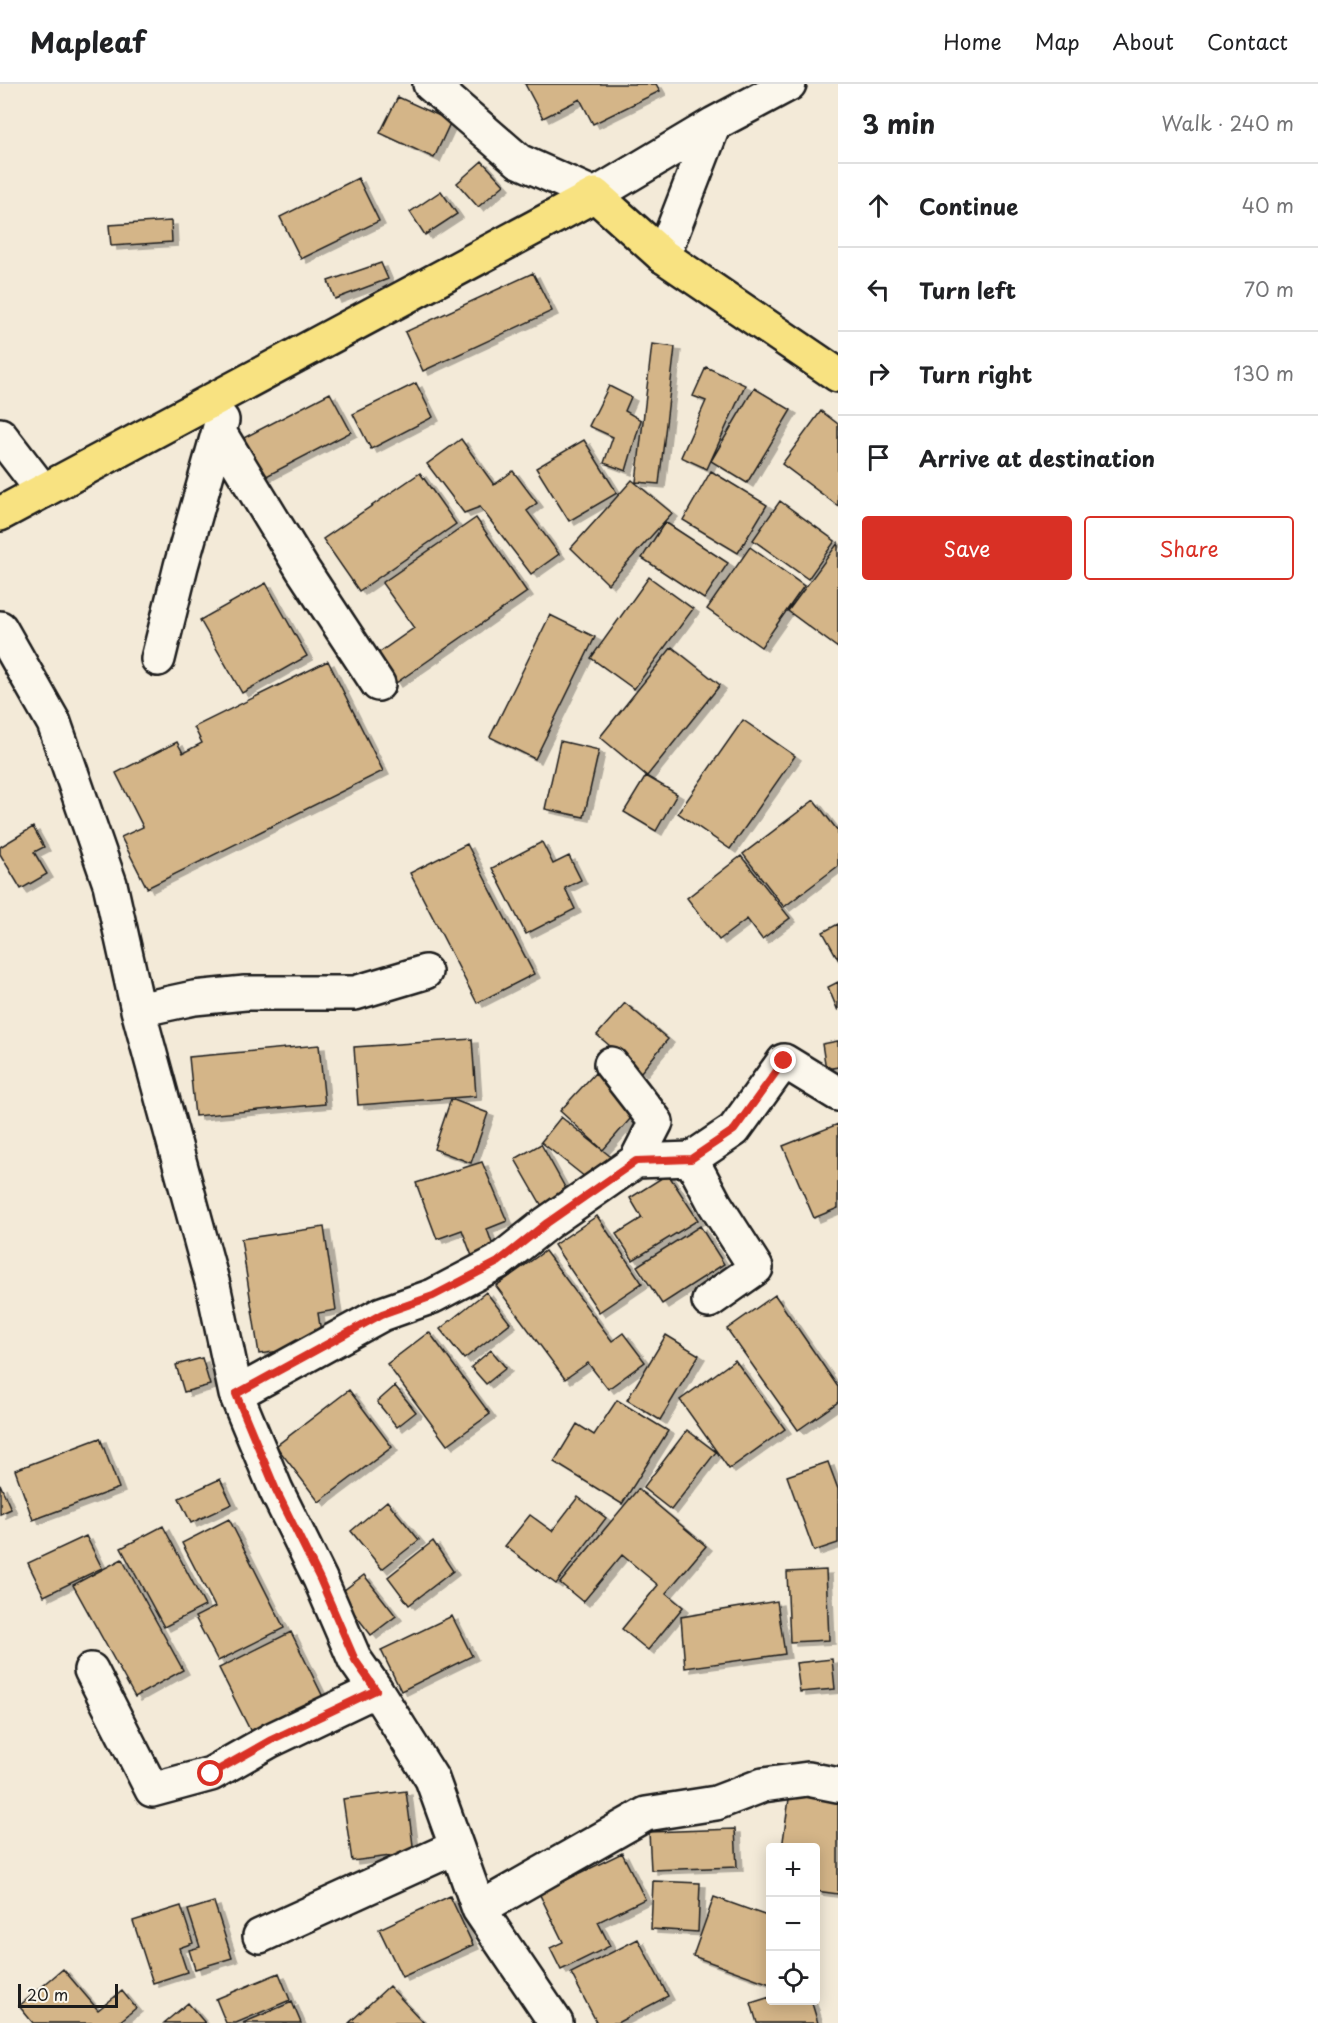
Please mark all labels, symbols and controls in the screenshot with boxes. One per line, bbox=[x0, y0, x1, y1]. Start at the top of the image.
text: Mapleaf bbox=[30, 20, 146, 63]
text: Home bbox=[943, 25, 1002, 57]
text: Map bbox=[1035, 25, 1080, 57]
text: About bbox=[1113, 25, 1174, 57]
text: Contact bbox=[1207, 25, 1288, 57]
text: 3 min bbox=[862, 104, 935, 143]
text: Walk · 240 m bbox=[1161, 108, 1294, 138]
icon: ahead bbox=[862, 189, 895, 222]
text: Continue bbox=[919, 189, 1018, 222]
text: 40 m bbox=[1242, 190, 1294, 220]
icon: left bbox=[862, 273, 895, 306]
text: Turn left bbox=[919, 273, 1016, 306]
text: 70 m bbox=[1244, 274, 1294, 304]
icon: right bbox=[862, 357, 895, 390]
text: Turn right bbox=[919, 357, 1032, 390]
text: 130 m bbox=[1234, 358, 1294, 388]
icon: arrive bbox=[862, 441, 895, 474]
text: Arrive at destination bbox=[919, 441, 1155, 474]
button: Save bbox=[862, 516, 1072, 580]
button: Share bbox=[1084, 516, 1294, 580]
route end bbox=[770, 1047, 796, 1073]
route start bbox=[197, 1760, 223, 1786]
map controls bbox=[766, 1843, 820, 2005]
button: + bbox=[766, 1843, 820, 1897]
button: − bbox=[766, 1897, 820, 1951]
button: locate bbox=[766, 1951, 820, 2005]
scale bar bbox=[18, 1981, 118, 2008]
text: 20 m bbox=[27, 1982, 68, 2006]

